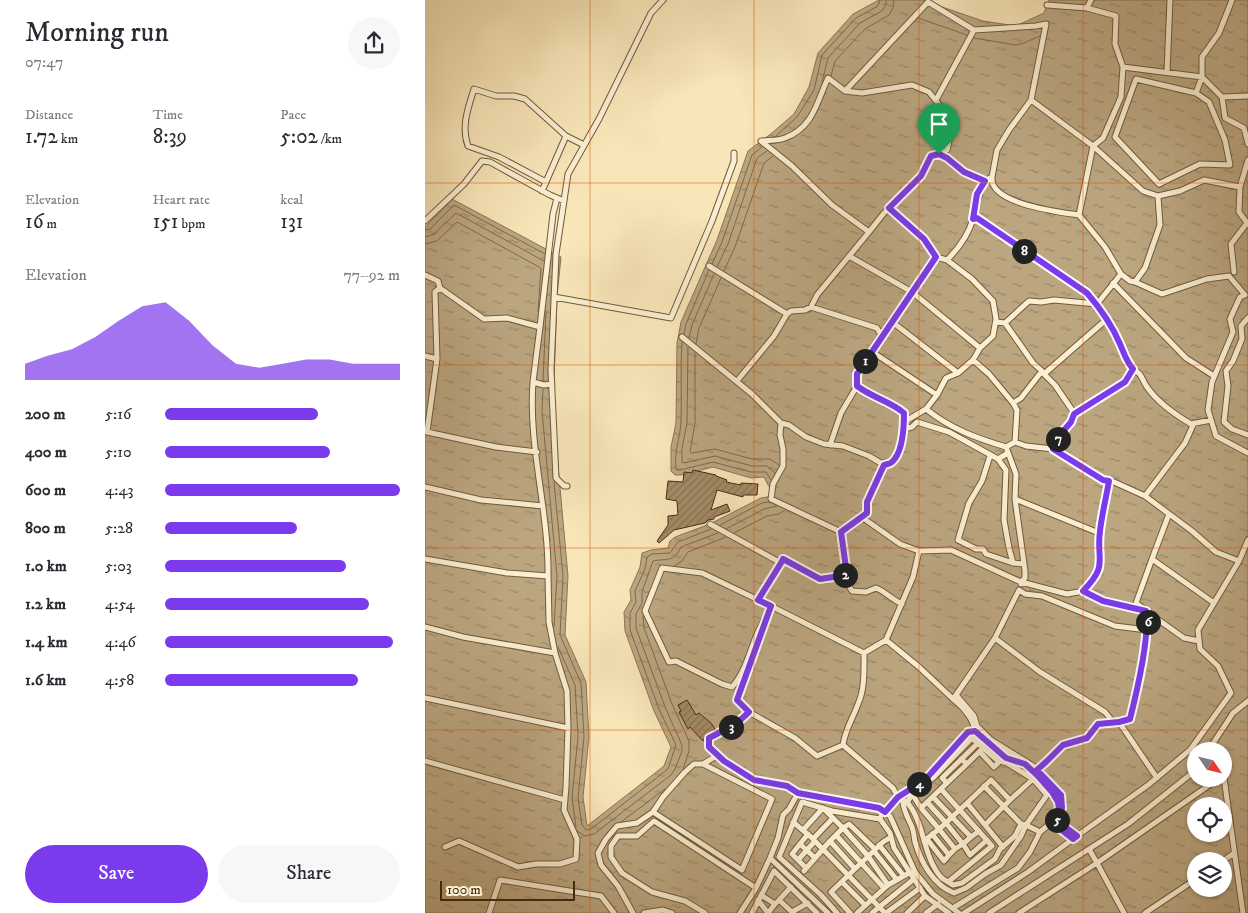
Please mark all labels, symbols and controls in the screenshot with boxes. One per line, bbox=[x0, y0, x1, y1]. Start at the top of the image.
text: Morning run bbox=[25, 15, 169, 50]
button: share bbox=[348, 17, 400, 69]
text: 07:47 bbox=[25, 52, 63, 72]
pin bbox=[918, 103, 960, 154]
text: Distance bbox=[25, 106, 73, 124]
text: Time bbox=[153, 106, 183, 124]
text: Pace bbox=[280, 106, 306, 124]
icon: arrive bbox=[925, 110, 953, 138]
text: 1.72 bbox=[25, 124, 58, 150]
text: 8:39 bbox=[153, 124, 187, 150]
text: 5:02 bbox=[280, 124, 318, 150]
text: km bbox=[58, 130, 78, 148]
text: /km bbox=[318, 130, 342, 148]
text: Elevation bbox=[25, 191, 79, 209]
text: Heart rate bbox=[153, 191, 210, 209]
text: kcal bbox=[280, 191, 303, 209]
text: 16 bbox=[25, 209, 44, 235]
text: 151 bbox=[153, 209, 178, 235]
text: 131 bbox=[280, 209, 304, 235]
text: m bbox=[44, 215, 57, 233]
text: bpm bbox=[178, 215, 206, 233]
pin: 8 bbox=[1011, 238, 1037, 264]
text: 8 bbox=[1021, 242, 1028, 260]
text: Elevation bbox=[25, 265, 87, 285]
text: 77–92 m bbox=[343, 265, 400, 285]
pin: 1 bbox=[853, 348, 877, 374]
text: 1 bbox=[863, 352, 868, 370]
text: 200 m bbox=[25, 404, 66, 424]
text: 5:16 bbox=[105, 404, 131, 424]
pin: 7 bbox=[1045, 426, 1071, 452]
text: 7 bbox=[1055, 430, 1062, 448]
text: 400 m bbox=[25, 442, 67, 462]
text: 5:10 bbox=[105, 442, 132, 462]
text: 600 m bbox=[25, 480, 66, 500]
text: 4:43 bbox=[105, 480, 134, 500]
text: 800 m bbox=[25, 518, 66, 538]
text: 5:28 bbox=[105, 518, 133, 538]
text: 1.0 km bbox=[25, 556, 67, 576]
text: 5:03 bbox=[105, 556, 132, 576]
pin: 2 bbox=[833, 562, 857, 588]
text: 2 bbox=[842, 566, 849, 584]
text: 1.2 km bbox=[25, 594, 66, 614]
text: 4:54 bbox=[105, 594, 135, 614]
pin: 6 bbox=[1135, 610, 1161, 634]
text: 6 bbox=[1145, 613, 1152, 631]
text: 1.4 km bbox=[25, 632, 67, 652]
text: 4:46 bbox=[105, 632, 136, 652]
text: 1.6 km bbox=[25, 670, 66, 690]
text: 4:58 bbox=[105, 670, 134, 690]
pin: 3 bbox=[719, 714, 743, 740]
text: 3 bbox=[729, 718, 734, 736]
north arrow bbox=[1187, 742, 1233, 788]
map controls bbox=[1187, 742, 1232, 897]
pin: 4 bbox=[907, 772, 931, 796]
text: 4 bbox=[915, 775, 924, 793]
button: locate bbox=[1187, 797, 1232, 842]
pin: 5 bbox=[1045, 808, 1069, 832]
text: 5 bbox=[1054, 811, 1061, 829]
button: Save bbox=[25, 845, 208, 903]
button: Share bbox=[218, 845, 400, 903]
button: layers bbox=[1187, 852, 1232, 897]
scale bar bbox=[440, 878, 575, 901]
text: 100 m bbox=[447, 881, 481, 899]

